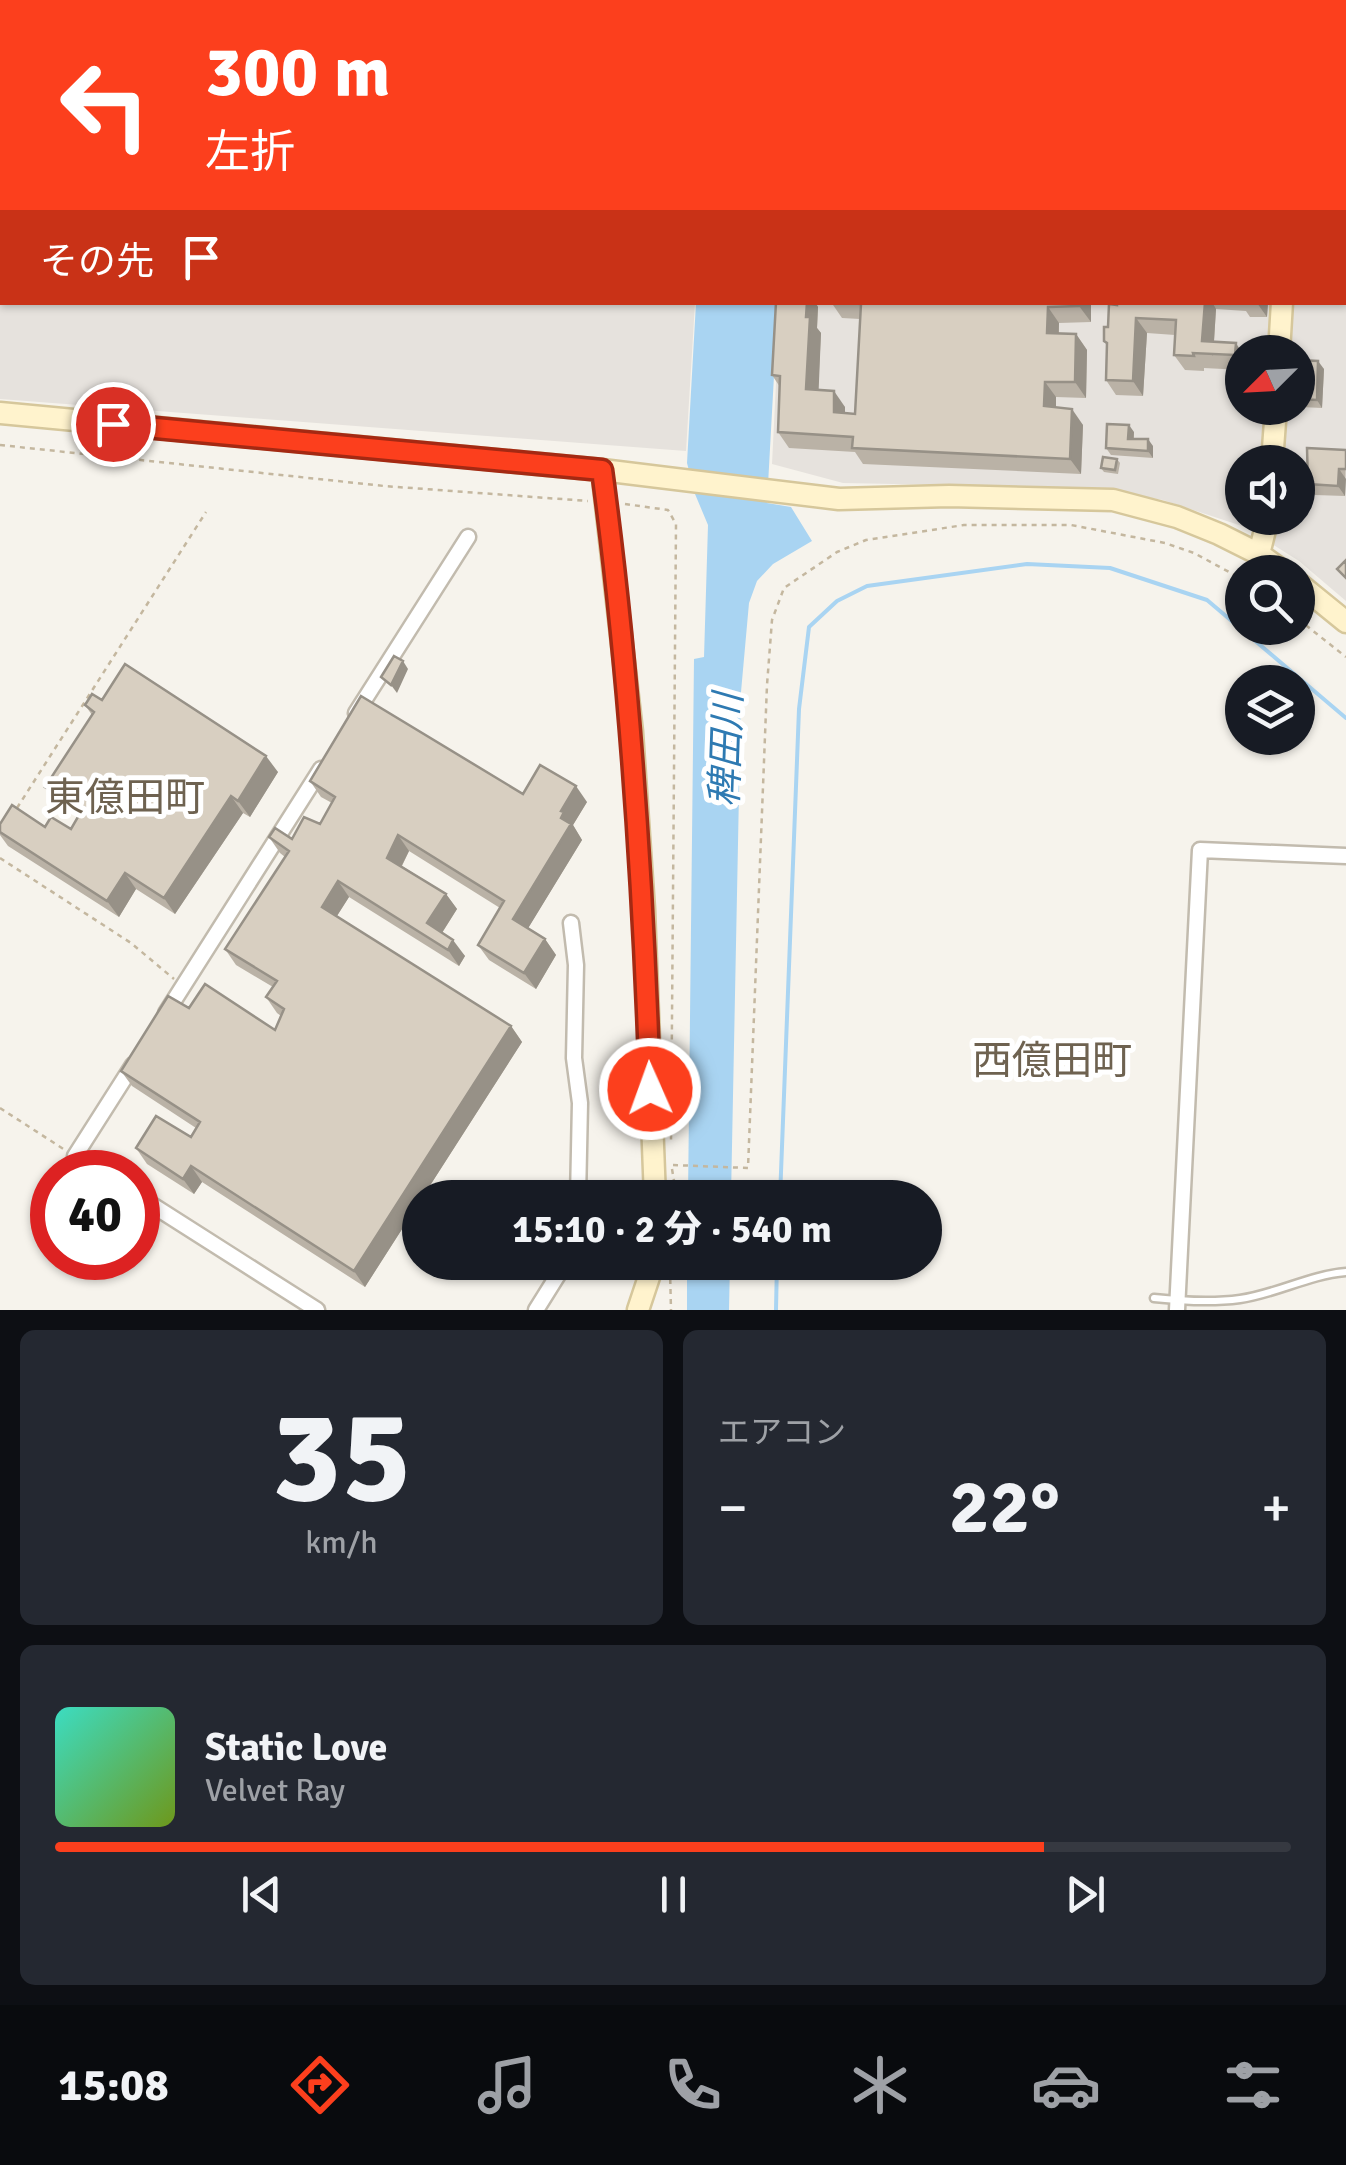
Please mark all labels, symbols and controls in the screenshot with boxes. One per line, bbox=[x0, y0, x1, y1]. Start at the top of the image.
text: 300 m bbox=[205, 29, 390, 115]
icon: left bbox=[40, 40, 170, 170]
text: 左折 bbox=[205, 125, 295, 180]
icon: arrive bbox=[174, 230, 229, 285]
text: その先 bbox=[40, 238, 154, 285]
north arrow bbox=[1225, 335, 1315, 425]
map controls bbox=[1225, 335, 1315, 755]
pin bbox=[71, 382, 156, 467]
icon: arrive bbox=[86, 397, 141, 452]
button: sound bbox=[1225, 445, 1315, 535]
button: search bbox=[1225, 555, 1315, 645]
button: layers bbox=[1225, 665, 1315, 755]
water label: 稗田川 bbox=[701, 688, 752, 808]
district label: 東億田町 bbox=[45, 773, 205, 823]
district label: 西億田町 bbox=[972, 1036, 1132, 1086]
position arrow bbox=[598, 1037, 702, 1141]
speed limit sign: 40 bbox=[30, 1150, 160, 1280]
text: 15:10 · 2 分 · 540 m bbox=[512, 1206, 832, 1253]
text: 35 bbox=[271, 1378, 412, 1538]
text: エアコン bbox=[718, 1413, 846, 1452]
text: 22° bbox=[949, 1461, 1060, 1554]
text: − bbox=[718, 1474, 748, 1542]
text: + bbox=[1261, 1474, 1291, 1542]
text: km/h bbox=[305, 1523, 378, 1562]
text: Static Love bbox=[205, 1724, 387, 1771]
text: Velvet Ray bbox=[205, 1771, 345, 1810]
icon: previous bbox=[234, 1867, 289, 1922]
icon: pause bbox=[646, 1867, 701, 1922]
icon: next bbox=[1058, 1867, 1113, 1922]
icon: directions bbox=[285, 2050, 355, 2120]
icon: music bbox=[472, 2050, 542, 2120]
icon: phone bbox=[658, 2050, 728, 2120]
icon: climate bbox=[845, 2050, 915, 2120]
icon: car bbox=[1031, 2050, 1101, 2120]
icon: filters bbox=[1218, 2050, 1288, 2120]
text: 15:08 bbox=[58, 2058, 169, 2113]

